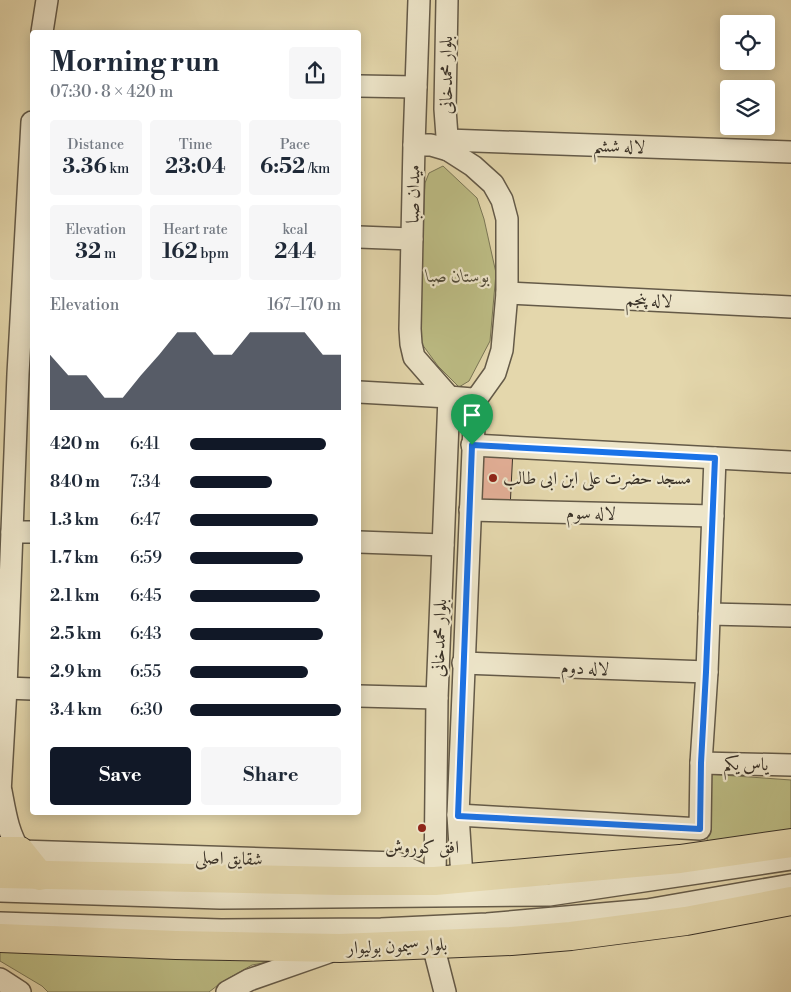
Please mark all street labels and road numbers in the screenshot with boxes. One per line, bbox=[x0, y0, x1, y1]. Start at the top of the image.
street label: بلوار محمدخانی bbox=[435, 36, 458, 114]
street label: لاله ششم bbox=[592, 134, 646, 165]
street label: میدان صبا bbox=[401, 164, 426, 224]
street label: لاله پنجم bbox=[625, 288, 673, 318]
street label: لاله سوم bbox=[566, 502, 616, 529]
street label: بلوار محمدخانی bbox=[427, 598, 452, 678]
street label: لاله دوم bbox=[560, 656, 610, 685]
street label: یاس یکم bbox=[723, 753, 770, 781]
street label: شقایق اصلی bbox=[195, 846, 263, 872]
street label: بلوار سیمون بولیوار bbox=[344, 933, 448, 960]

